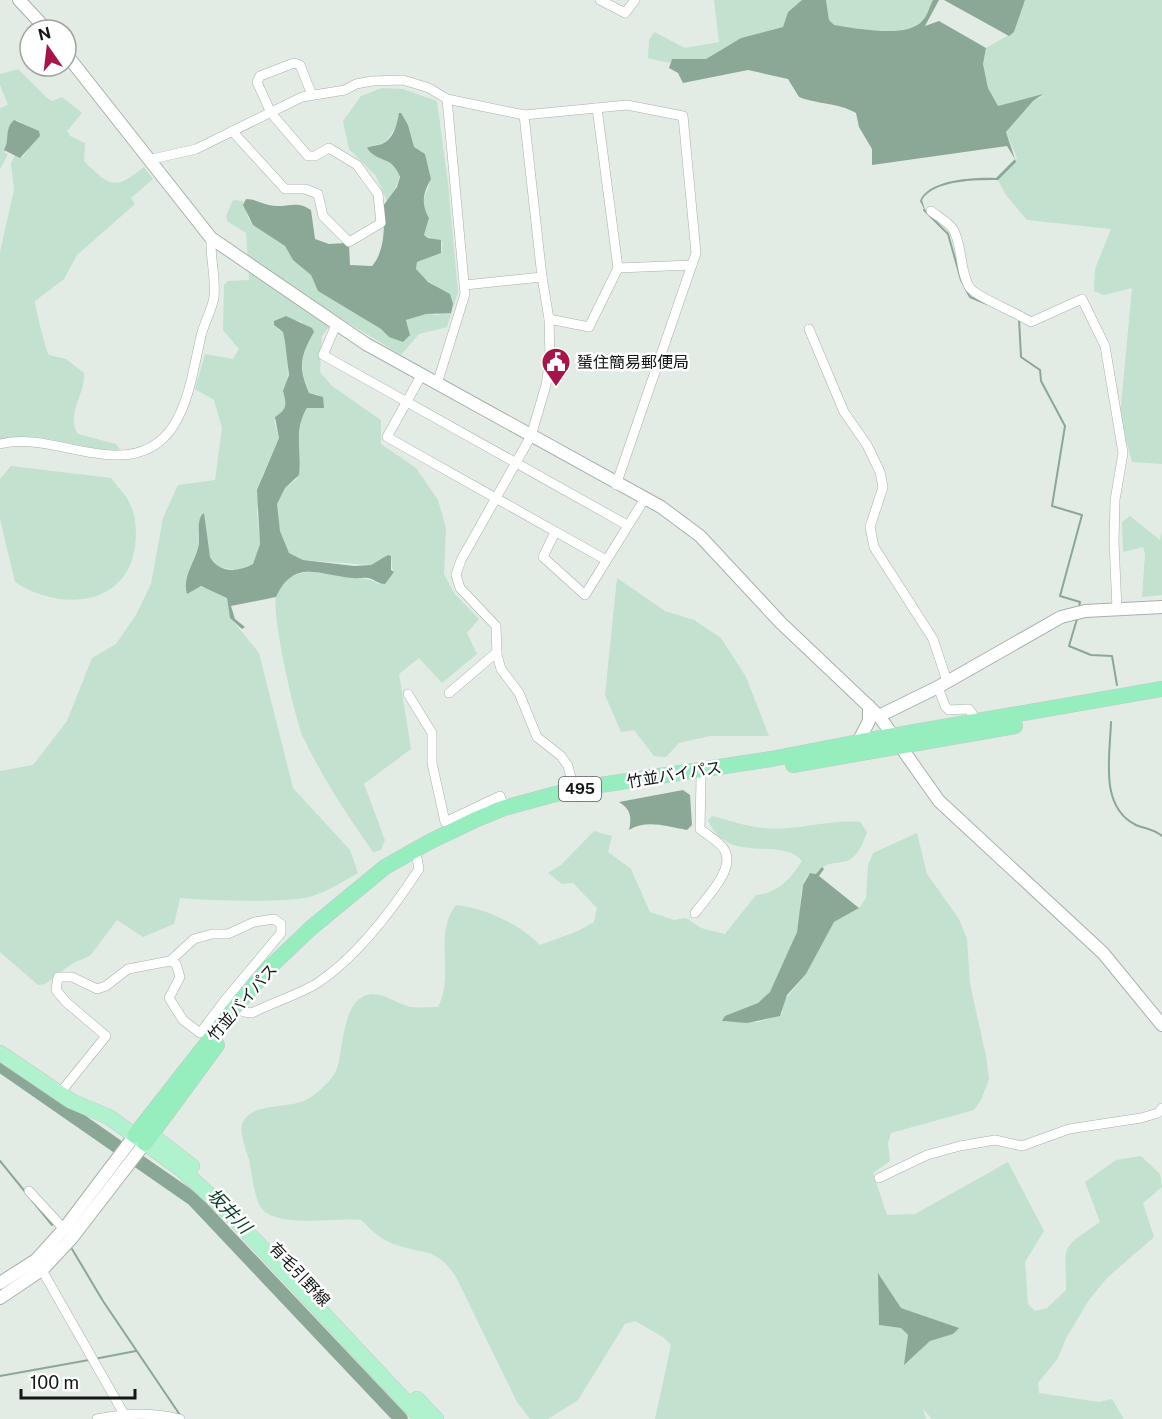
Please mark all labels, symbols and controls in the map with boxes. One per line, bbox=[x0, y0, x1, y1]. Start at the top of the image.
north arrow bbox=[18, 18, 78, 78]
text: N bbox=[36, 23, 53, 45]
public building icon: 蜑住簡易郵便局 bbox=[540, 346, 572, 388]
place label: 蜑住簡易郵便局 bbox=[577, 353, 689, 372]
street label: 竹並バイパス bbox=[625, 758, 723, 791]
road number: 495 bbox=[559, 777, 601, 801]
street label: 竹並バイパス bbox=[204, 960, 281, 1045]
water label: 坂井川 bbox=[203, 1184, 257, 1239]
street label: 有毛引野線 bbox=[265, 1239, 334, 1310]
scale bar bbox=[21, 1362, 135, 1400]
text: 100 m bbox=[30, 1372, 79, 1393]

